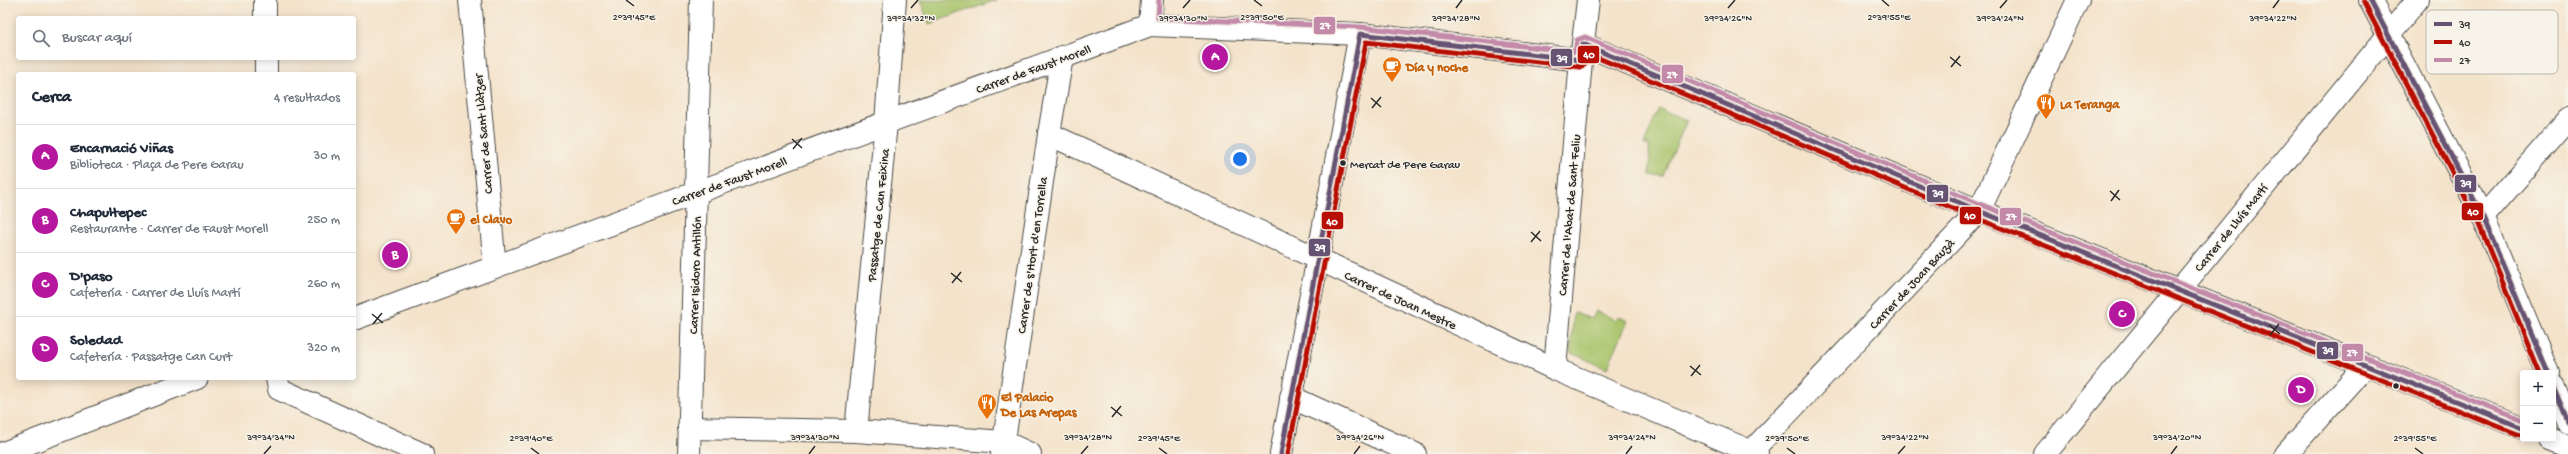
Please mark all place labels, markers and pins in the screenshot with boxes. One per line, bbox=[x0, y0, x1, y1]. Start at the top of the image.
pin: A bbox=[1202, 42, 1228, 72]
cafe icon: Día y noche bbox=[1381, 55, 1403, 83]
place label: Día y noche bbox=[1405, 61, 1469, 76]
restaurant icon: La Teranga bbox=[2035, 92, 2057, 120]
place label: La Teranga bbox=[2060, 98, 2120, 113]
marker: Mercat de Pere Garau bbox=[1338, 158, 1348, 168]
place label: Mercat de Pere Garau bbox=[1350, 159, 1461, 173]
cafe icon: el Clavo bbox=[445, 207, 467, 235]
place label: el Clavo bbox=[469, 213, 513, 228]
pin: B bbox=[382, 240, 408, 270]
pin: C bbox=[2109, 299, 2135, 329]
pin: D bbox=[2288, 375, 2314, 405]
unlabelled marker bbox=[2391, 381, 2401, 391]
place label: El Palacio De Las Arepas bbox=[1000, 391, 1078, 422]
restaurant icon: El Palacio De Las Arepas bbox=[976, 392, 998, 420]

